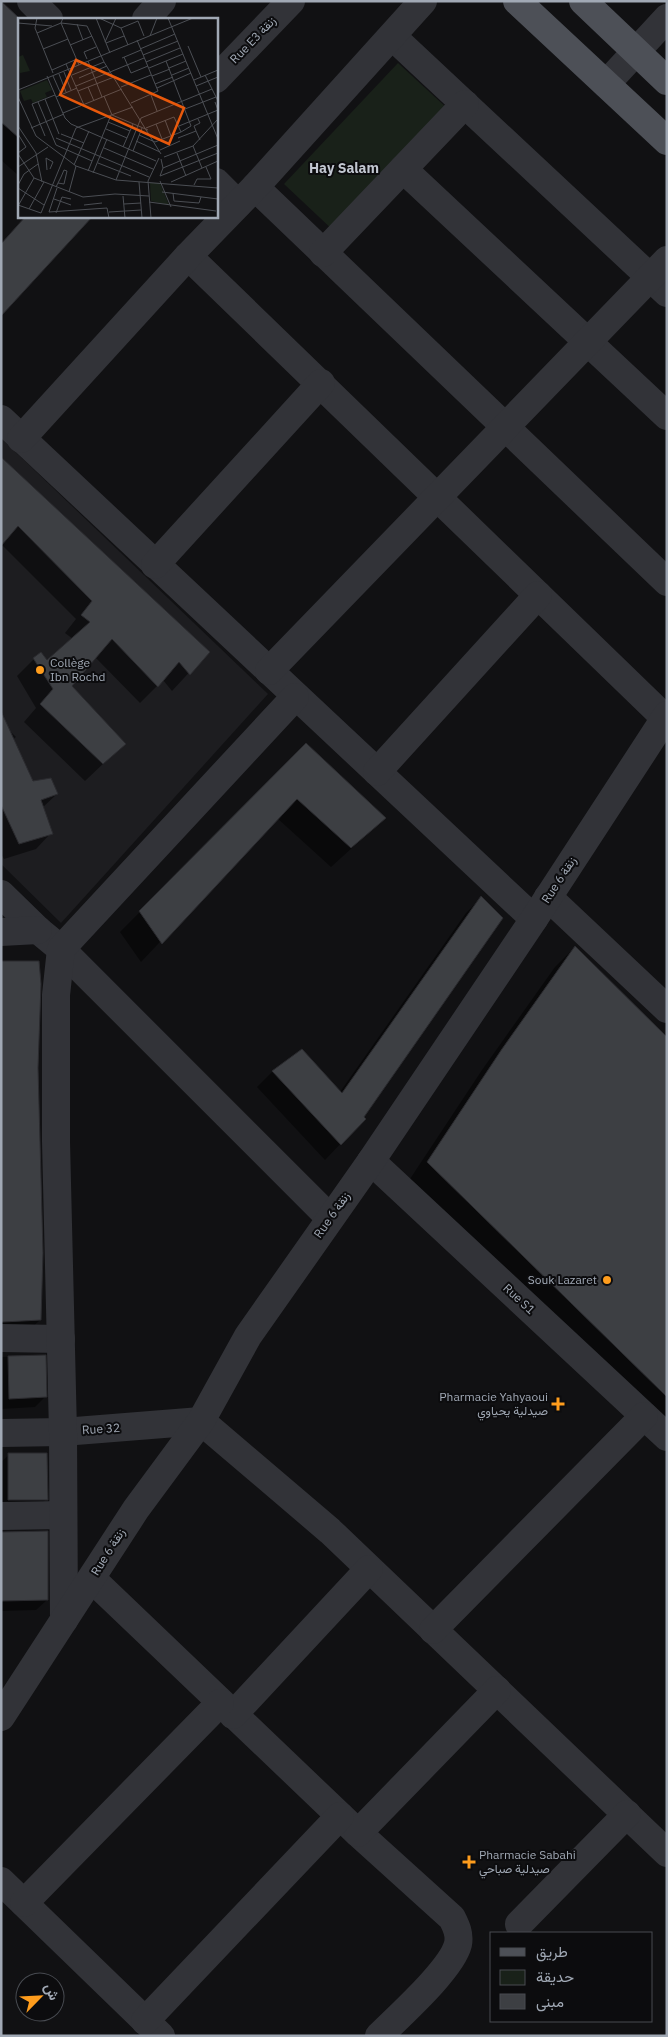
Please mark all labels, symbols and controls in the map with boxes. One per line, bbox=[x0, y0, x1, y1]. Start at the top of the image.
street label: Rue E3 زنقة bbox=[226, 13, 280, 67]
inset map bbox=[18, 18, 218, 218]
district label: Hay Salam bbox=[309, 159, 379, 177]
place label: Collège Ibn Rochd bbox=[50, 655, 105, 684]
marker: Collège Ibn Rochd bbox=[34, 664, 46, 676]
street label: Rue 6 زنقة bbox=[538, 853, 580, 907]
street label: Rue 6 زنقة bbox=[310, 1189, 354, 1241]
place label: Souk Lazaret bbox=[528, 1272, 597, 1287]
marker: Souk Lazaret bbox=[601, 1274, 613, 1286]
street label: Rue S1 bbox=[500, 1280, 538, 1317]
place label: Pharmacie Yahyaoui صيدلية يحياوي bbox=[439, 1389, 548, 1421]
marker: Pharmacie Yahyaoui صيدلية يحياوي bbox=[552, 1398, 564, 1410]
street label: Rue 32 bbox=[81, 1420, 121, 1437]
street label: Rue 6 زنقة bbox=[87, 1525, 129, 1579]
place label: Pharmacie Sabahi صيدلية صباحي bbox=[479, 1847, 576, 1879]
marker: Pharmacie Sabahi صيدلية صباحي bbox=[463, 1856, 475, 1868]
legend bbox=[490, 1932, 653, 2022]
text: طريق bbox=[536, 1942, 568, 1962]
text: حديقة bbox=[536, 1967, 574, 1986]
north arrow bbox=[15, 1972, 65, 2022]
text: ش bbox=[40, 1980, 64, 2003]
text: مبنى bbox=[536, 1992, 564, 2012]

